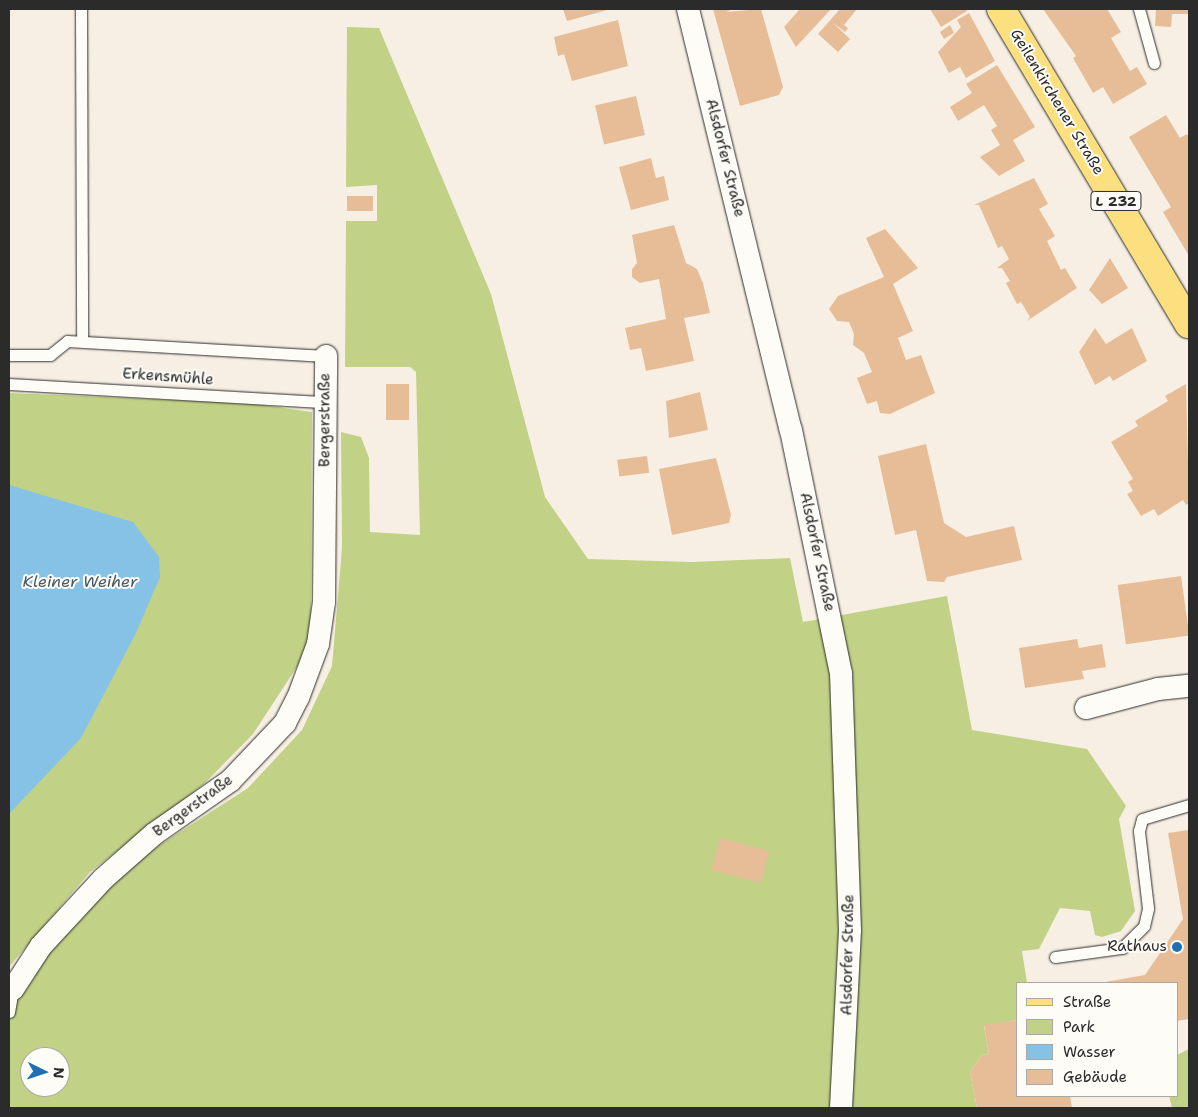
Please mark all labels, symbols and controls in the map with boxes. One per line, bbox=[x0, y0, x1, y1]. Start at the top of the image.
street label: Geilenkirchener Straße bbox=[1006, 26, 1108, 178]
street label: Alsdorfer Straße bbox=[702, 97, 748, 219]
road number: L 232 bbox=[1090, 190, 1142, 212]
street label: Erkensmühle bbox=[122, 365, 214, 389]
street label: Bergerstraße bbox=[316, 373, 334, 467]
street label: Alsdorfer Straße bbox=[796, 491, 838, 613]
water label: Kleiner Weiher bbox=[23, 572, 137, 592]
street label: Bergerstraße bbox=[150, 771, 236, 841]
street label: Alsdorfer Straße bbox=[838, 894, 858, 1016]
place label: Rathaus bbox=[1107, 938, 1167, 956]
marker: Rathaus bbox=[1171, 941, 1183, 953]
legend bbox=[1016, 982, 1178, 1097]
text: Straße bbox=[1063, 992, 1111, 1012]
text: Park bbox=[1063, 1017, 1095, 1037]
text: Wasser bbox=[1063, 1042, 1116, 1062]
north arrow bbox=[20, 1047, 70, 1097]
text: N bbox=[50, 1067, 68, 1079]
text: Gebäude bbox=[1063, 1067, 1127, 1087]

